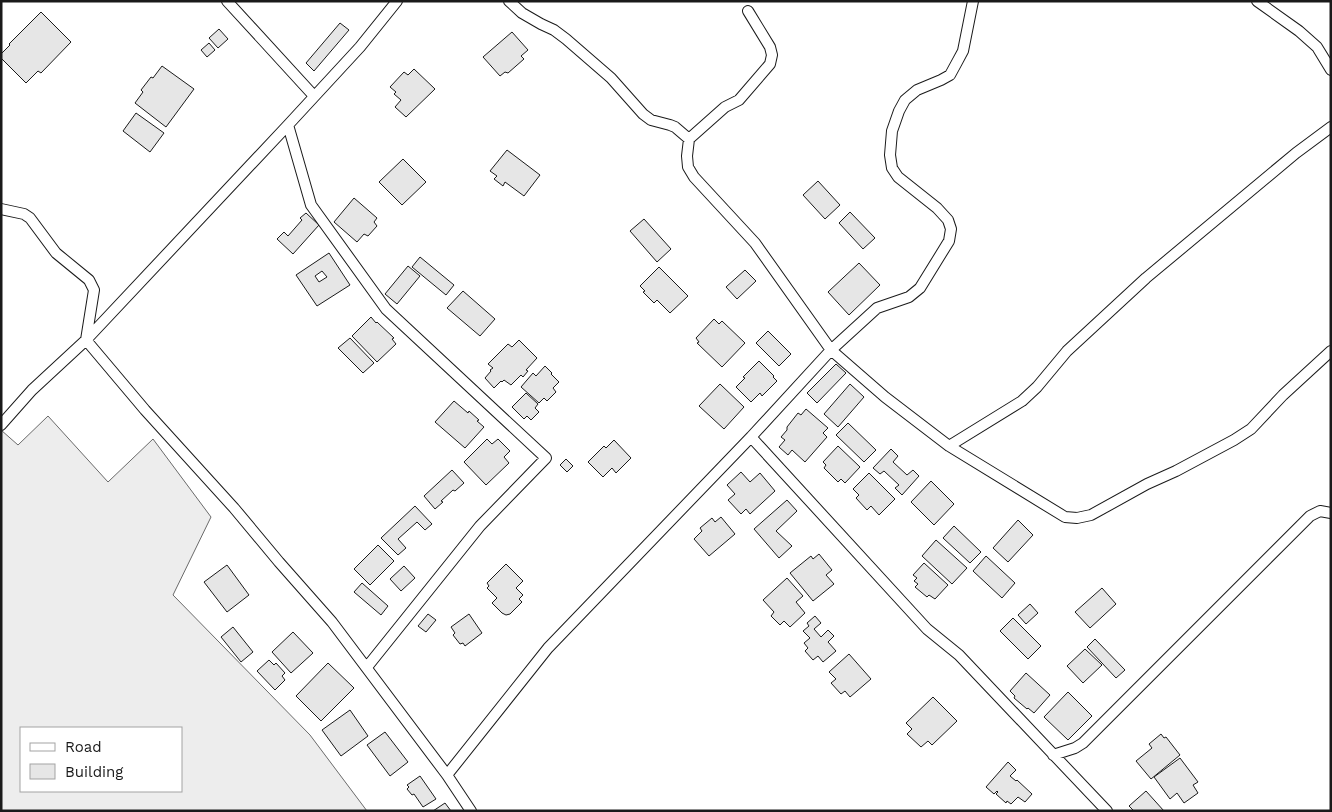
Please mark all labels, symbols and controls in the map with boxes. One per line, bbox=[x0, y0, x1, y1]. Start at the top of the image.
legend bbox=[20, 727, 182, 792]
text: Road bbox=[65, 738, 102, 756]
text: Building bbox=[65, 763, 123, 781]

